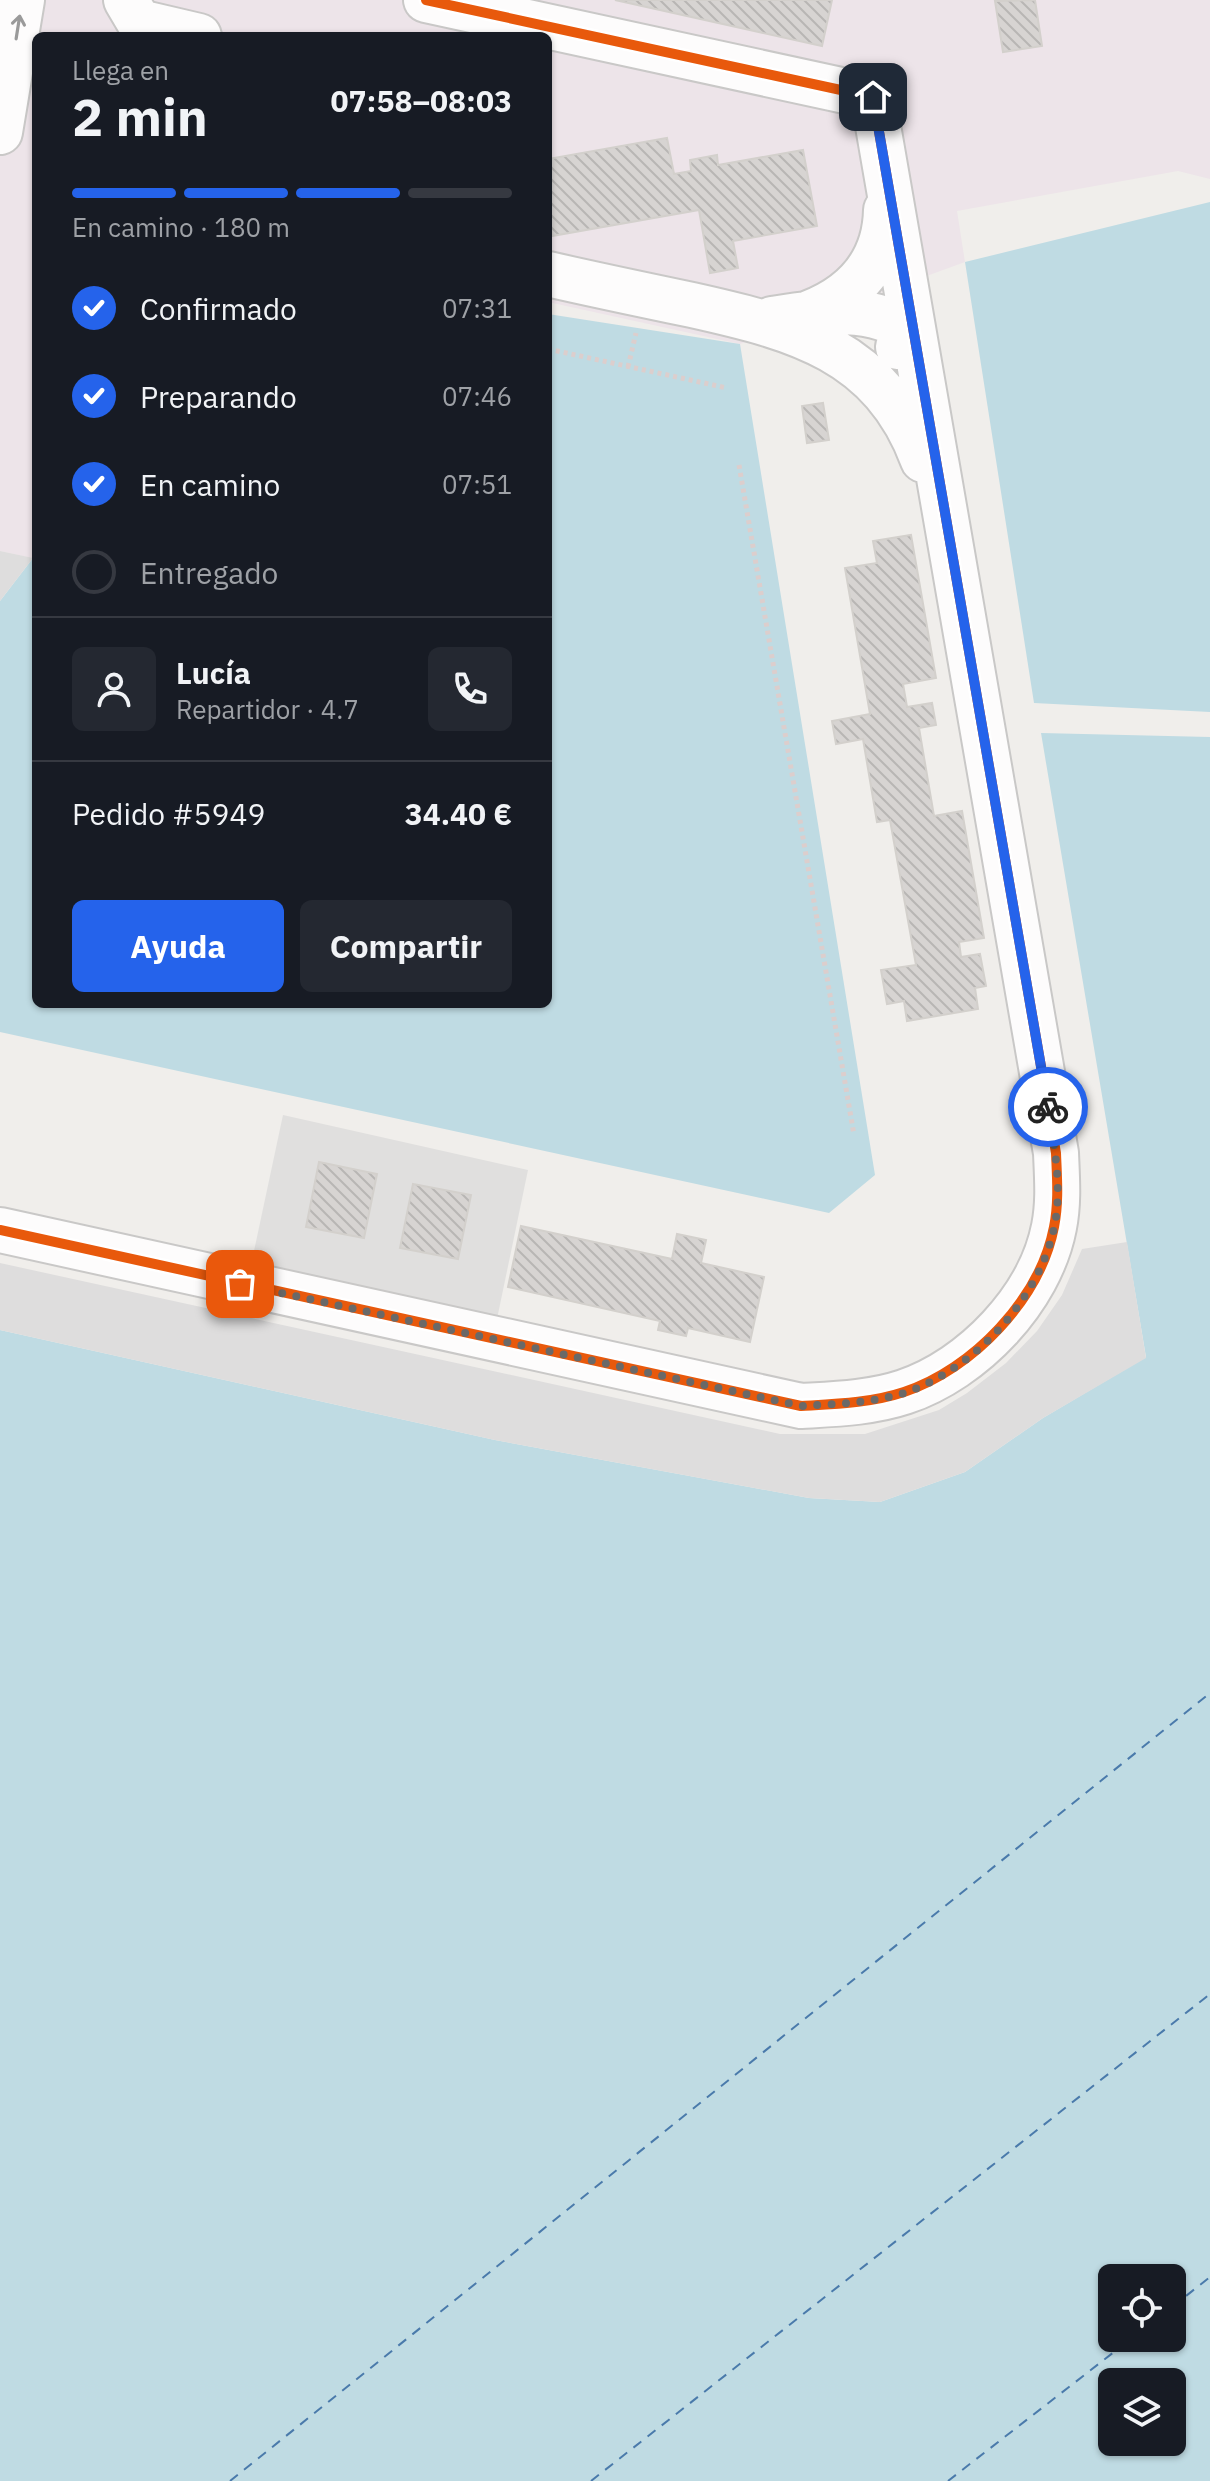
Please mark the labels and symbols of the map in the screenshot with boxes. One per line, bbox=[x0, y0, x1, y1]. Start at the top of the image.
one-way arrow bbox=[11, 15, 26, 40]
pin bbox=[839, 63, 907, 131]
courier bbox=[1008, 1067, 1088, 1147]
pin bbox=[206, 1250, 274, 1318]

